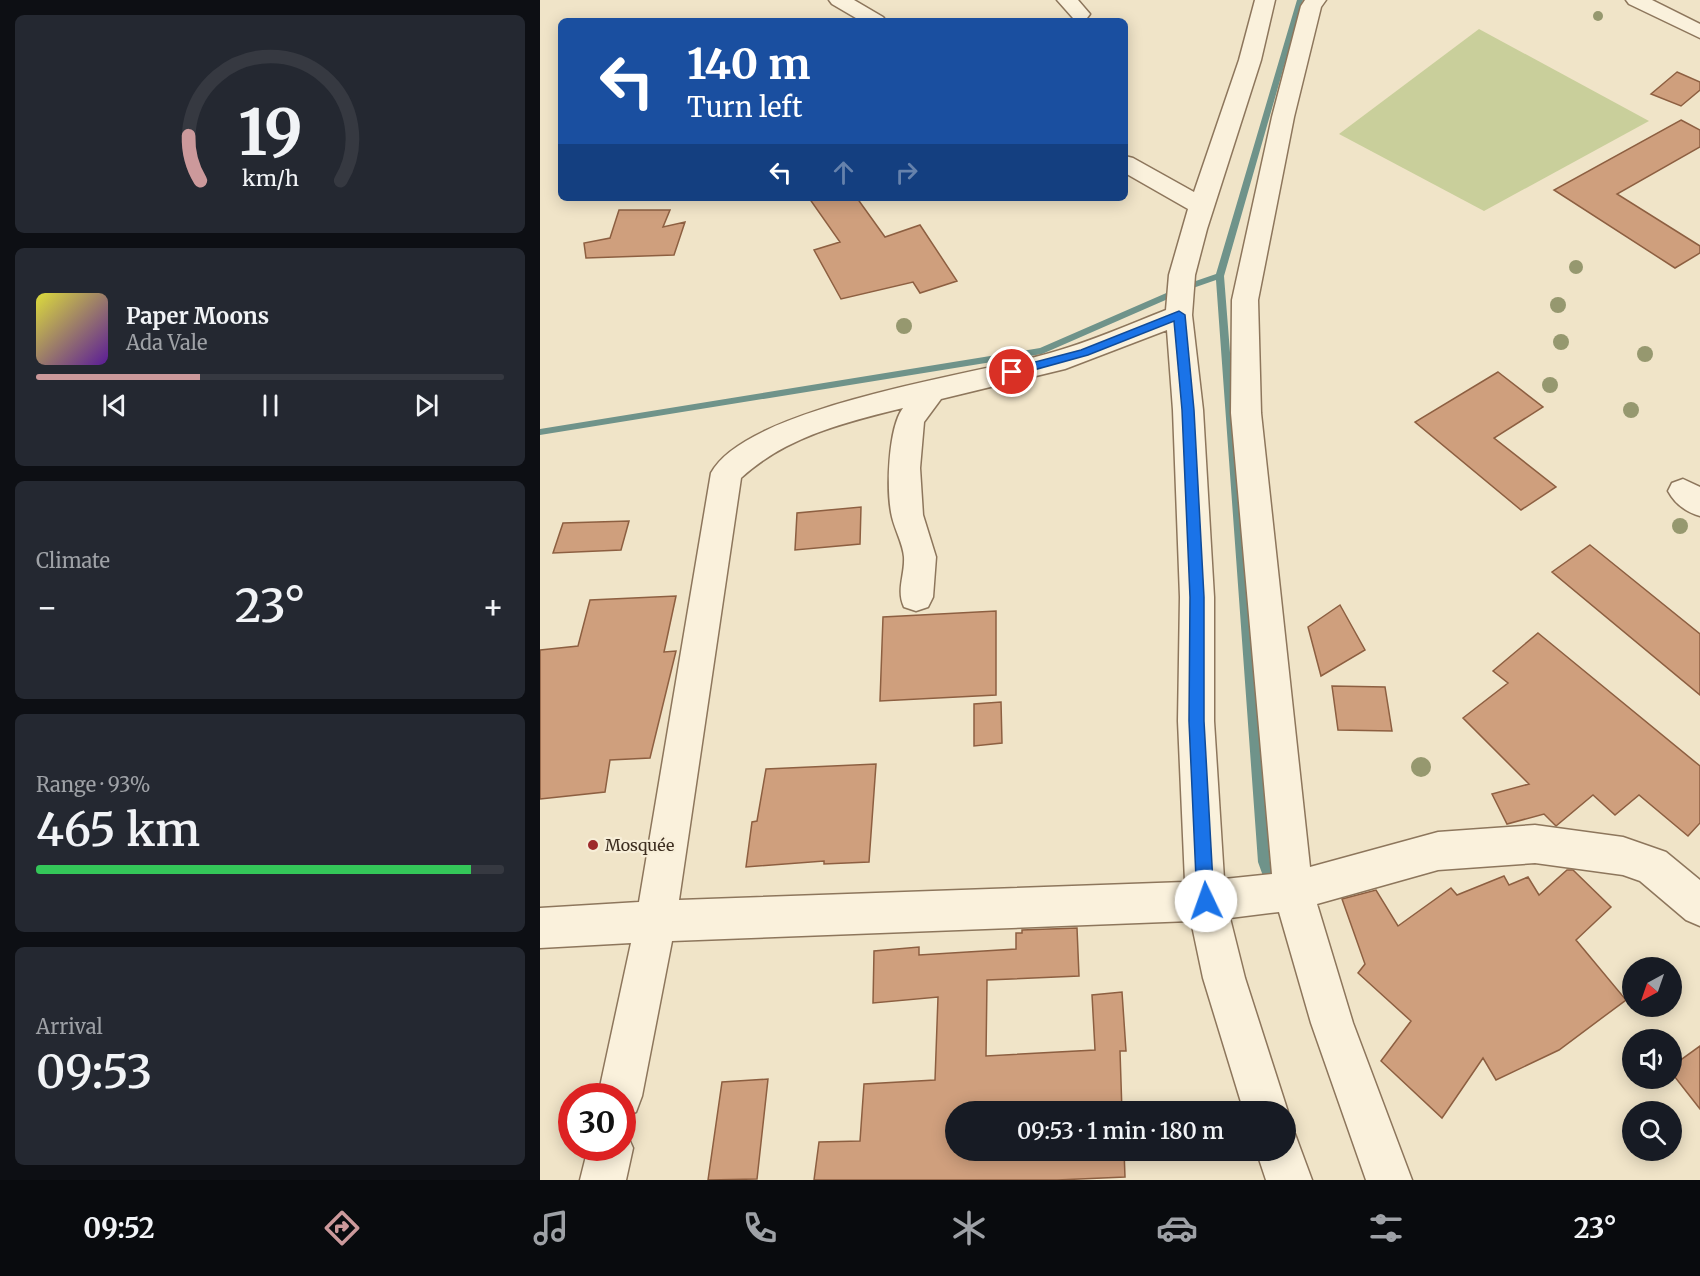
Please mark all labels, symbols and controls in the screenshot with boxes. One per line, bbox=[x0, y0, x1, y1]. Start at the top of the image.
text: 140 m bbox=[687, 38, 810, 90]
icon: left bbox=[588, 42, 666, 120]
text: Turn left bbox=[687, 90, 802, 124]
text: 19 bbox=[238, 94, 302, 172]
icon: left bbox=[764, 156, 797, 189]
icon: ahead bbox=[827, 156, 860, 189]
icon: right bbox=[890, 156, 923, 189]
text: km/h bbox=[242, 165, 298, 192]
text: Paper Moons bbox=[126, 302, 269, 330]
text: Ada Vale bbox=[126, 330, 207, 355]
pin bbox=[986, 346, 1037, 397]
icon: arrive bbox=[995, 355, 1028, 388]
icon: previous bbox=[98, 389, 131, 422]
icon: pause bbox=[254, 389, 287, 422]
icon: next bbox=[410, 389, 443, 422]
text: Climate bbox=[36, 548, 110, 573]
text: 23° bbox=[235, 578, 305, 634]
text: − bbox=[36, 587, 58, 628]
text: + bbox=[482, 587, 504, 628]
text: Range · 93% bbox=[36, 772, 151, 797]
text: 465 km bbox=[36, 802, 200, 858]
place label: Mosquée bbox=[605, 835, 674, 855]
marker: Mosquée bbox=[586, 838, 600, 852]
position arrow bbox=[1174, 869, 1238, 933]
north arrow bbox=[1622, 957, 1682, 1017]
map controls bbox=[1622, 957, 1682, 1161]
text: Arrival bbox=[36, 1014, 103, 1039]
button: sound bbox=[1622, 1029, 1682, 1089]
text: 09:53 bbox=[36, 1044, 152, 1100]
speed limit sign: 30 bbox=[558, 1083, 636, 1161]
button: search bbox=[1622, 1101, 1682, 1161]
text: 09:53 · 1 min · 180 m bbox=[1017, 1117, 1224, 1145]
icon: directions bbox=[321, 1207, 363, 1249]
icon: music bbox=[530, 1207, 572, 1249]
icon: phone bbox=[739, 1207, 781, 1249]
icon: climate bbox=[948, 1207, 990, 1249]
icon: car bbox=[1156, 1207, 1198, 1249]
icon: filters bbox=[1365, 1207, 1407, 1249]
text: 09:52 bbox=[83, 1211, 155, 1245]
text: 23° bbox=[1574, 1211, 1617, 1245]

